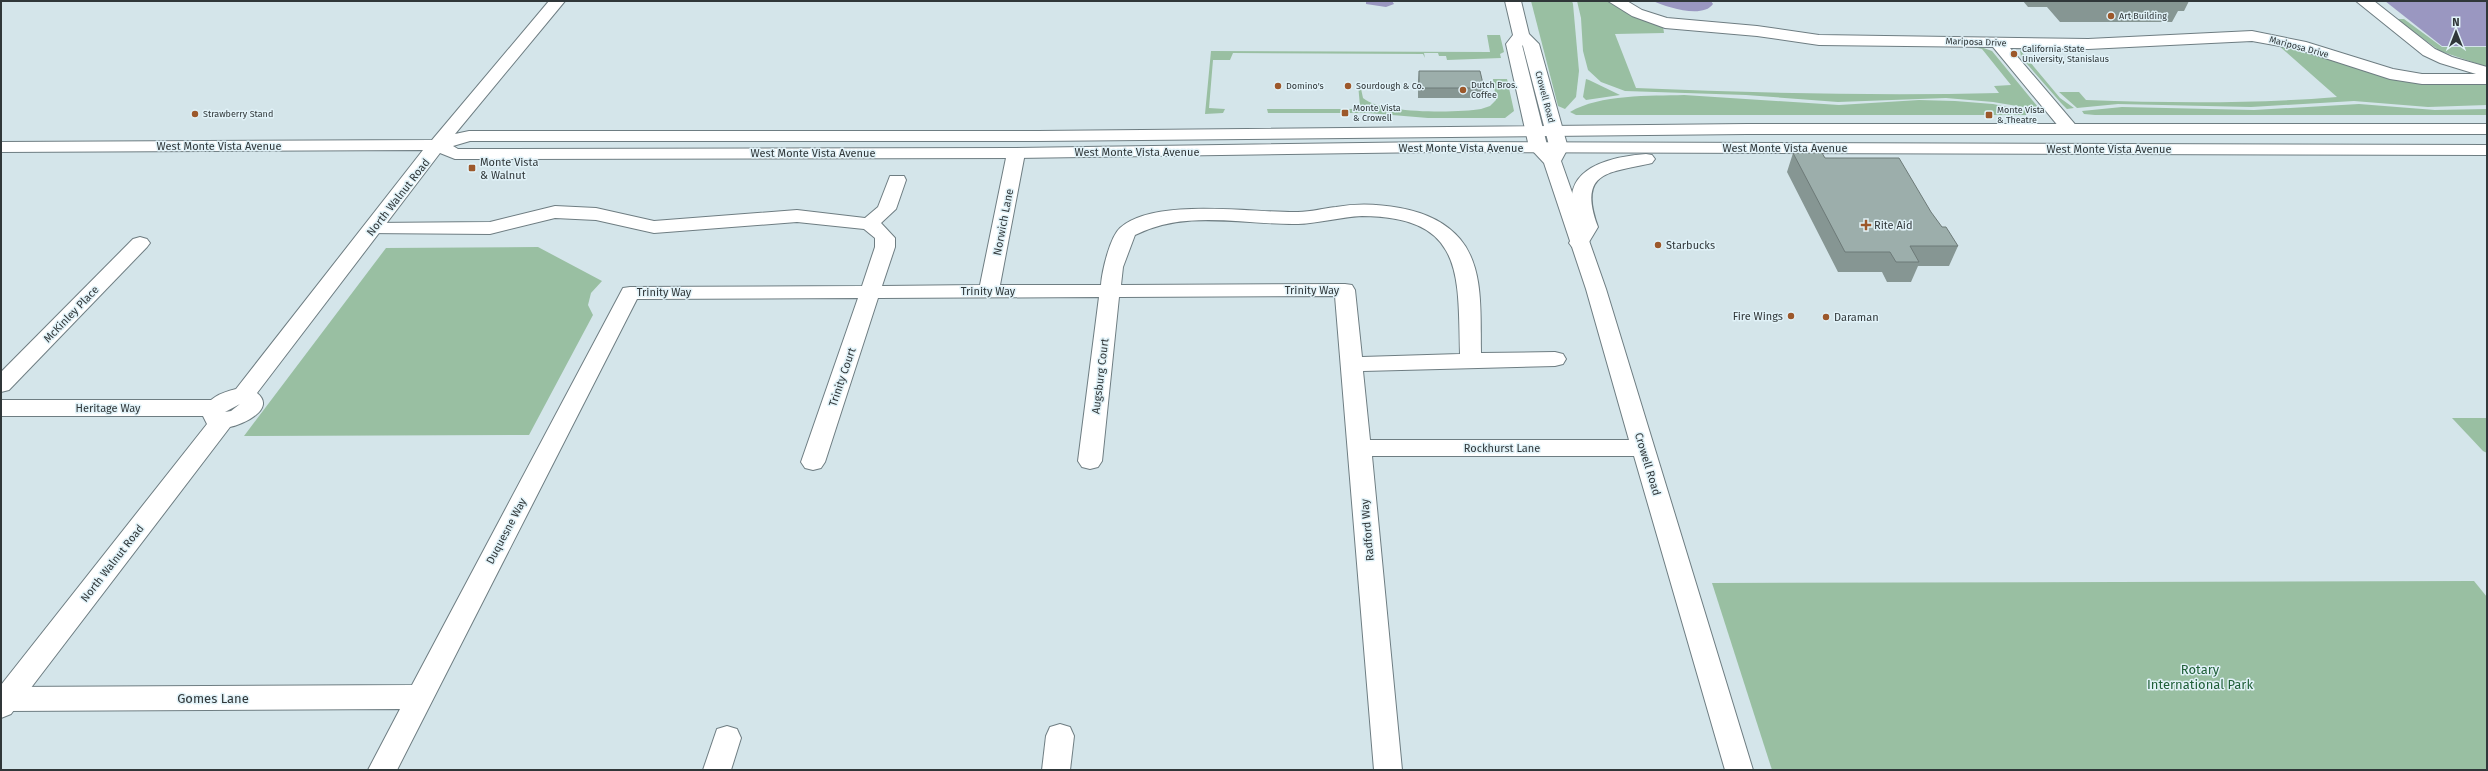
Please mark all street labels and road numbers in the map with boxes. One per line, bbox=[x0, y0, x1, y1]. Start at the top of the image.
street label: Mariposa Drive bbox=[2268, 34, 2330, 60]
street label: Mariposa Drive bbox=[1945, 36, 2007, 48]
street label: Crowell Road bbox=[1533, 70, 1557, 124]
street label: West Monte Vista Avenue bbox=[157, 140, 281, 153]
street label: West Monte Vista Avenue bbox=[1399, 142, 1523, 155]
street label: West Monte Vista Avenue bbox=[1723, 142, 1847, 155]
street label: West Monte Vista Avenue bbox=[2047, 143, 2171, 156]
street label: West Monte Vista Avenue bbox=[1075, 146, 1199, 159]
street label: West Monte Vista Avenue bbox=[751, 147, 875, 160]
street label: North Walnut Road bbox=[364, 156, 433, 239]
street label: Norwich Lane bbox=[991, 188, 1016, 257]
street label: McKinley Place bbox=[41, 283, 102, 345]
street label: Trinity Way bbox=[1285, 284, 1340, 297]
street label: Trinity Way bbox=[961, 285, 1016, 298]
street label: Trinity Way bbox=[637, 286, 692, 299]
street label: Augsburg Court bbox=[1089, 337, 1112, 415]
street label: Trinity Court bbox=[826, 346, 859, 408]
street label: Heritage Way bbox=[75, 402, 141, 415]
street label: Crowell Road bbox=[1632, 431, 1663, 497]
street label: Rockhurst Lane bbox=[1464, 442, 1540, 455]
street label: Duquesne Way bbox=[484, 495, 530, 566]
street label: Radford Way bbox=[1358, 498, 1377, 562]
street label: North Walnut Road bbox=[78, 522, 147, 605]
street label: Gomes Lane bbox=[177, 691, 249, 706]

